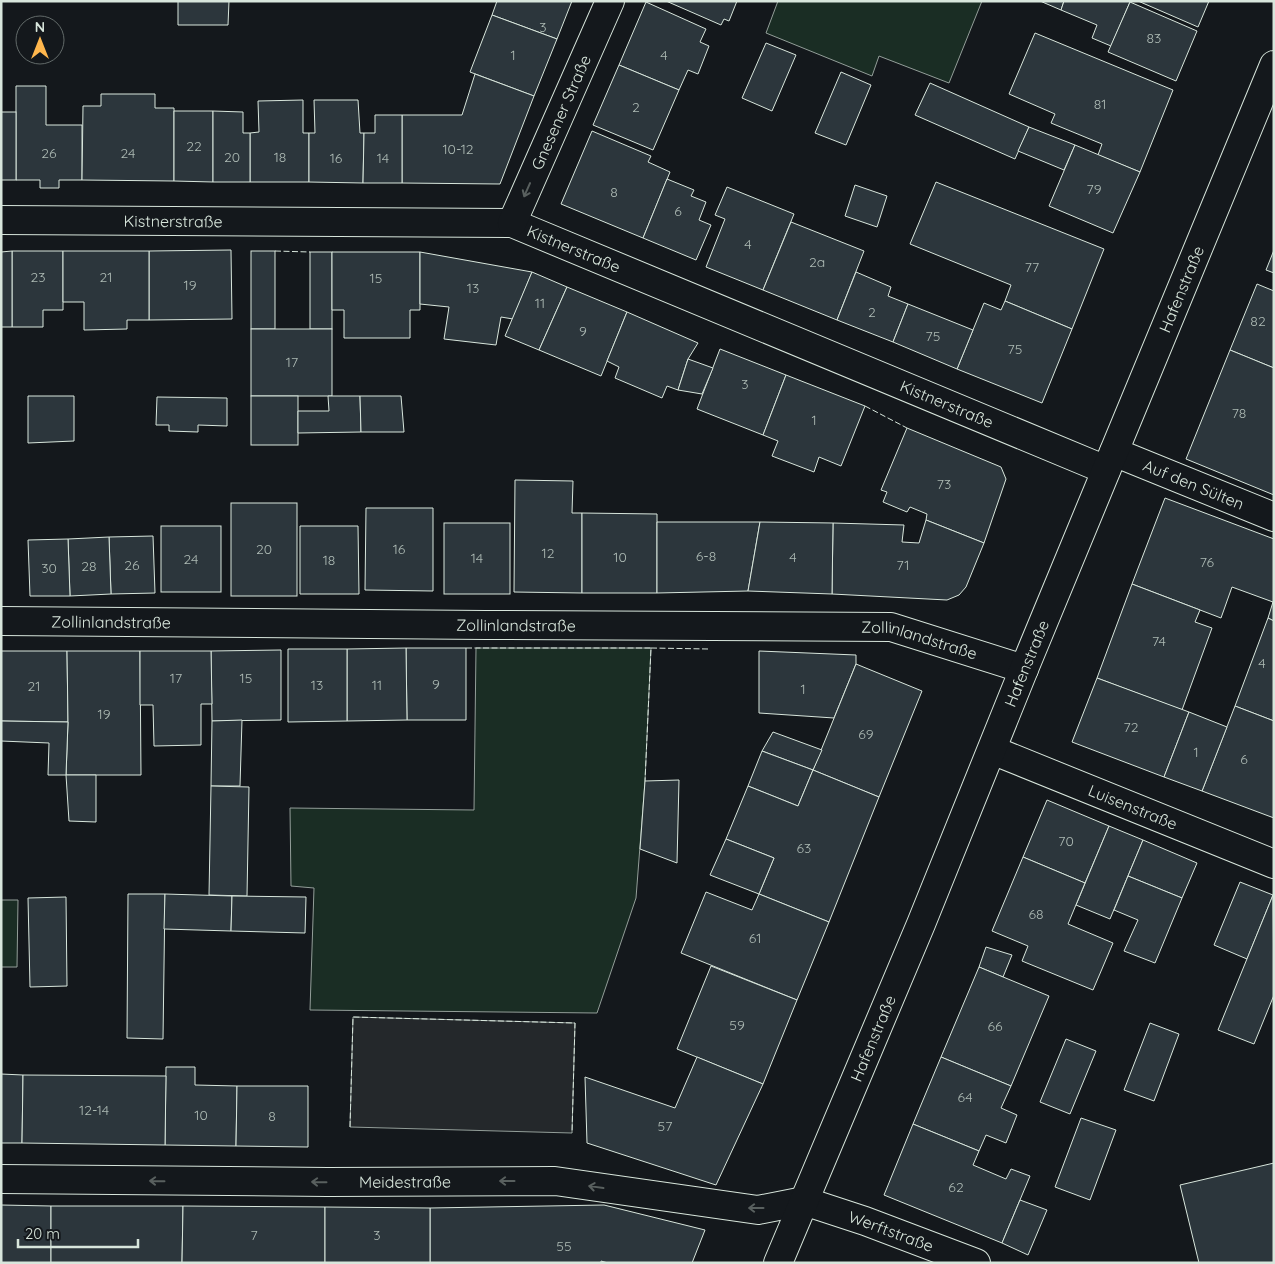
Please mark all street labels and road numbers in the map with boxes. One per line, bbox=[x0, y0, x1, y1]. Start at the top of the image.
street label: Gnesener Straße bbox=[527, 52, 595, 173]
street label: Kistnerstraße bbox=[123, 211, 223, 231]
street label: Kistnerstraße bbox=[524, 220, 623, 277]
street label: Hafenstraße bbox=[1154, 243, 1208, 336]
street label: Kistnerstraße bbox=[897, 376, 996, 432]
street label: Auf den Sülten bbox=[1140, 455, 1247, 514]
street label: Zollinlandstraße bbox=[51, 611, 171, 632]
street label: Zollinlandstraße bbox=[456, 615, 576, 635]
street label: Zollinlandstraße bbox=[861, 617, 980, 664]
street label: Hafenstraße bbox=[1000, 617, 1053, 710]
street label: Luisenstraße bbox=[1085, 780, 1180, 834]
street label: Hafenstraße bbox=[846, 992, 900, 1084]
street label: Meidestraße bbox=[359, 1171, 451, 1192]
street label: Werftstraße bbox=[846, 1206, 936, 1256]

